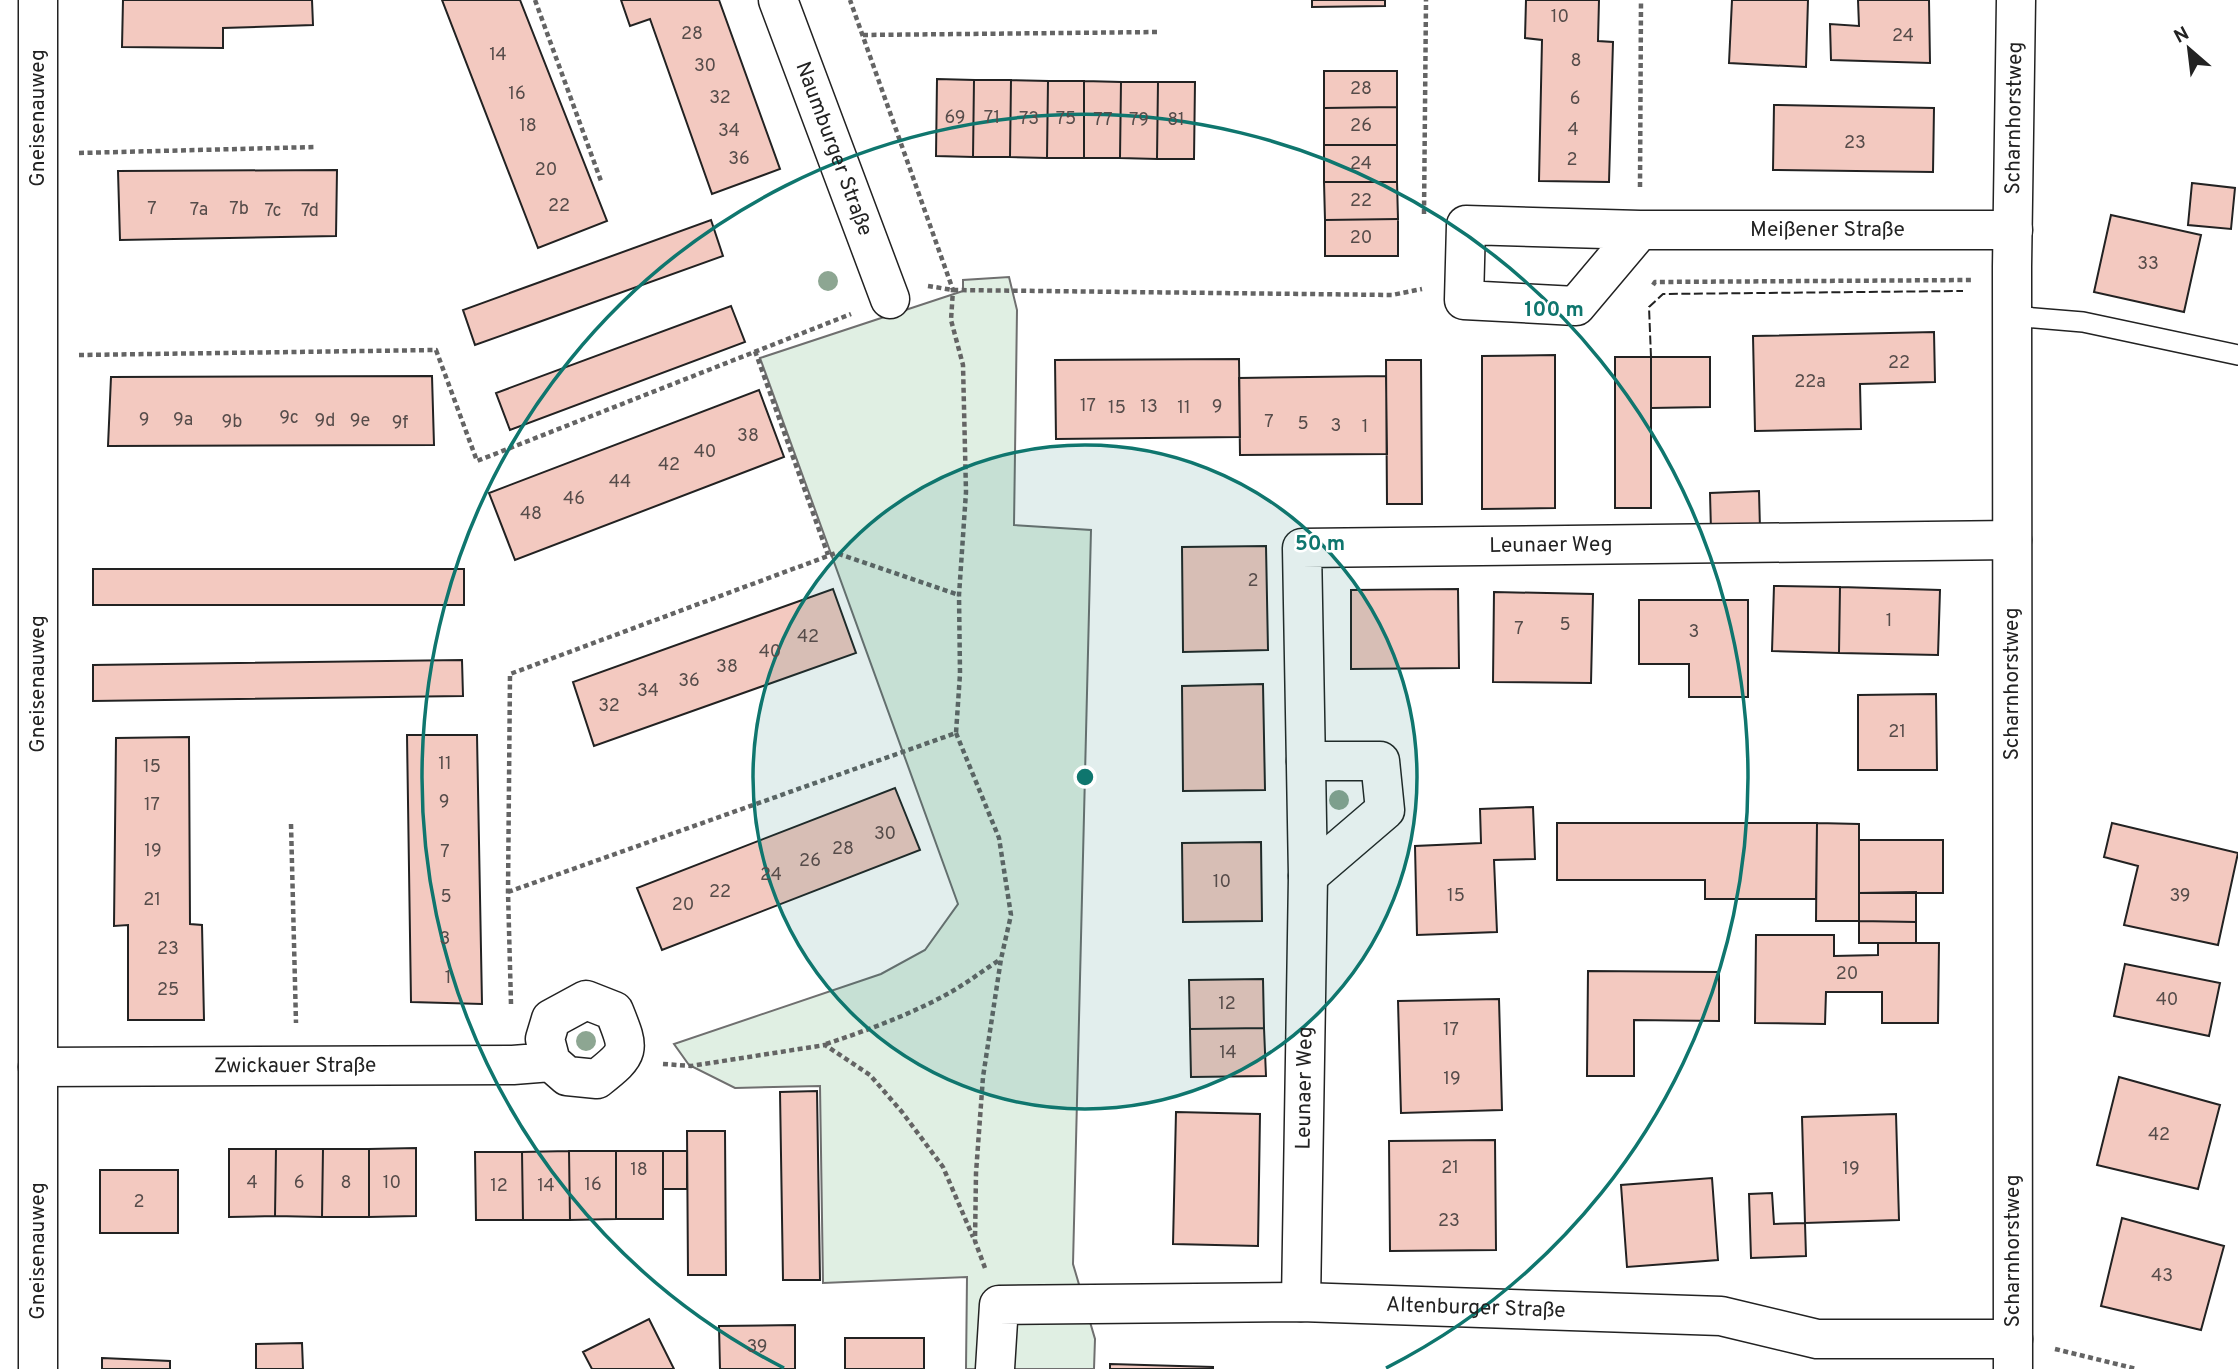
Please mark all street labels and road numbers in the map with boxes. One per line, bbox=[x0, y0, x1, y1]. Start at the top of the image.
street label: Scharnhorstweg bbox=[2000, 41, 2029, 195]
street label: Gneisenauweg bbox=[25, 49, 52, 187]
street label: Naumburger Straße bbox=[789, 58, 879, 240]
street label: Meißener Straße bbox=[1750, 217, 1905, 244]
street label: Leunaer Weg bbox=[1489, 531, 1613, 559]
street label: Scharnhorstweg bbox=[1999, 607, 2026, 761]
street label: Gneisenauweg bbox=[25, 615, 52, 753]
street label: Leunaer Weg bbox=[1290, 1026, 1319, 1150]
street label: Zwickauer Straße bbox=[214, 1052, 376, 1080]
street label: Scharnhorstweg bbox=[2000, 1174, 2027, 1328]
street label: Gneisenauweg bbox=[25, 1182, 52, 1320]
street label: Altenburger Straße bbox=[1385, 1291, 1566, 1324]

